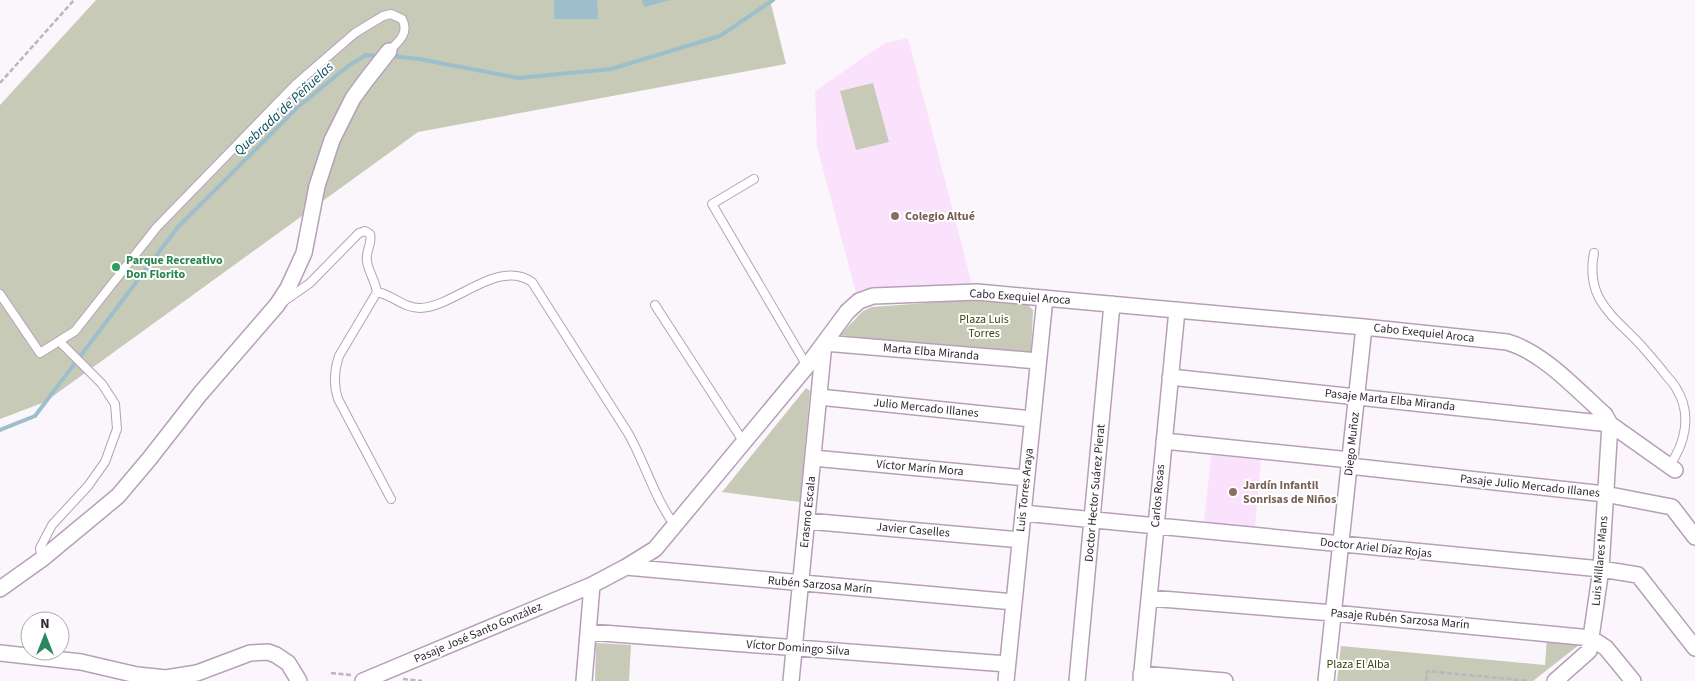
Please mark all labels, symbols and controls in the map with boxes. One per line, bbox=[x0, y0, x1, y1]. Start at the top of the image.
water label: Quebrada de Peñuelas bbox=[230, 57, 338, 160]
place label: Colegio Altué bbox=[905, 208, 975, 225]
marker: Colegio Altué bbox=[889, 210, 901, 222]
place label: Parque Recreativo Don Florito bbox=[126, 252, 223, 283]
marker: Parque Recreativo Don Florito bbox=[110, 261, 122, 273]
street label: Cabo Exequiel Aroca bbox=[969, 285, 1071, 309]
park label: Plaza Luis Torres bbox=[959, 311, 1009, 342]
street label: Cabo Exequiel Aroca bbox=[1373, 319, 1475, 347]
street label: Marta Elba Miranda bbox=[882, 339, 980, 365]
street label: Pasaje Marta Elba Miranda bbox=[1324, 385, 1456, 415]
street label: Julio Mercado Illanes bbox=[873, 394, 979, 422]
street label: Diego Muñoz bbox=[1340, 411, 1364, 477]
street label: Doctor Hector Suárez Pierat bbox=[1081, 423, 1109, 563]
street label: Luis Torres Araya bbox=[1012, 447, 1038, 533]
street label: Víctor Marín Mora bbox=[876, 456, 964, 480]
street label: Carlos Rosas bbox=[1147, 464, 1169, 528]
street label: Pasaje Julio Mercado Illanes bbox=[1459, 470, 1601, 502]
street label: Erasmo Escala bbox=[796, 475, 820, 549]
place label: Jardín Infantil Sonrisas de Niños bbox=[1243, 477, 1336, 508]
marker: Jardín Infantil Sonrisas de Niños bbox=[1227, 486, 1239, 498]
street label: Luis Millares Mans bbox=[1588, 515, 1612, 607]
street label: Javier Caselles bbox=[875, 518, 951, 542]
street label: Doctor Ariel Díaz Rojas bbox=[1319, 534, 1433, 562]
street label: Rubén Sarzosa Marín bbox=[767, 572, 873, 598]
street label: Pasaje José Santo González bbox=[411, 598, 545, 668]
street label: Pasaje Rubén Sarzosa Marín bbox=[1330, 604, 1470, 634]
north arrow bbox=[20, 611, 70, 661]
text: N bbox=[40, 614, 50, 634]
street label: Víctor Domingo Silva bbox=[746, 636, 850, 660]
park label: Plaza El Alba bbox=[1326, 656, 1390, 673]

